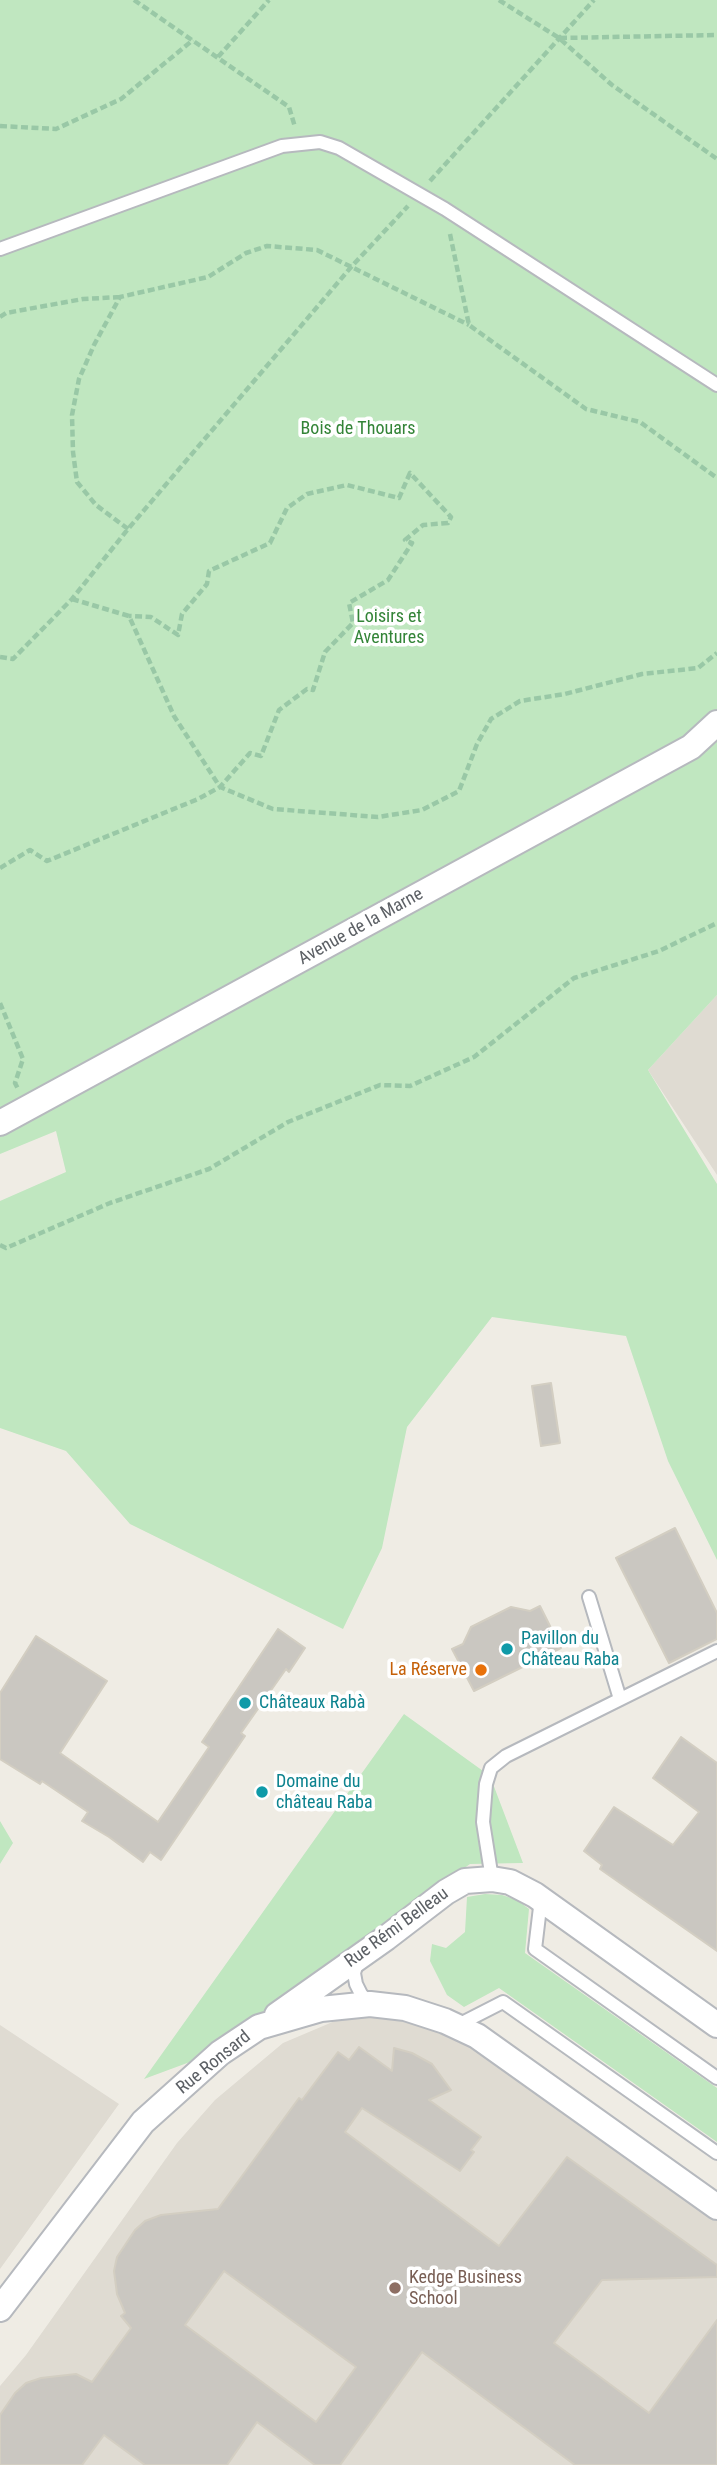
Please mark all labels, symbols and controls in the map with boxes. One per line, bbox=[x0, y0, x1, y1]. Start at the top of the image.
park label: Bois de Thouars bbox=[301, 418, 415, 440]
park label: Loisirs et Aventures bbox=[354, 606, 424, 648]
street label: Avenue de la Marne bbox=[295, 884, 427, 970]
place label: Pavillon du Château Raba bbox=[521, 1628, 619, 1670]
marker: Pavillon du Château Raba bbox=[499, 1641, 515, 1657]
place label: La Réserve bbox=[389, 1659, 467, 1681]
marker: La Réserve bbox=[473, 1662, 489, 1678]
place label: Châteaux Rabà bbox=[259, 1692, 365, 1714]
marker: Châteaux Rabà bbox=[237, 1695, 253, 1711]
place label: Domaine du château Raba bbox=[276, 1771, 373, 1814]
marker: Domaine du château Raba bbox=[254, 1784, 270, 1800]
street label: Rue Rémi Belleau bbox=[341, 1883, 453, 1973]
street label: Rue Ronsard bbox=[173, 2027, 255, 2099]
place label: Kedge Business School bbox=[409, 2267, 522, 2310]
marker: Kedge Business School bbox=[387, 2280, 403, 2296]

